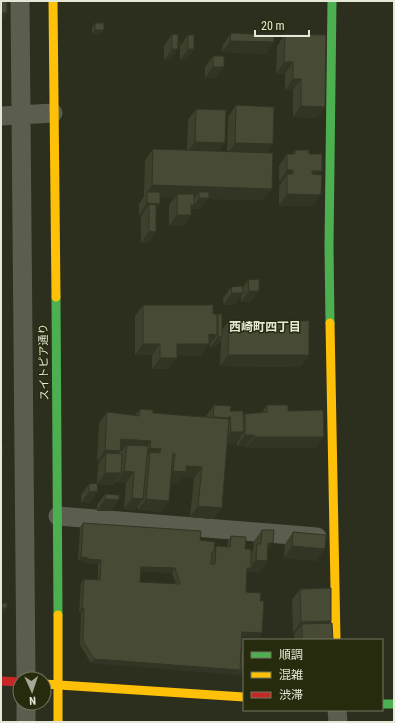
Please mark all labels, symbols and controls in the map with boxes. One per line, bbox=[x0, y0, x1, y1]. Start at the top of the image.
scale bar bbox=[255, 12, 309, 38]
text: 20 m bbox=[261, 19, 285, 33]
district label: 西崎町四丁目 bbox=[229, 320, 301, 334]
street label: スイトピア通り bbox=[37, 323, 51, 401]
legend bbox=[243, 639, 383, 711]
text: 順調 bbox=[279, 648, 303, 662]
text: 混雑 bbox=[279, 668, 303, 682]
north arrow bbox=[12, 671, 52, 711]
text: 渋滞 bbox=[279, 688, 303, 702]
text: N bbox=[29, 694, 36, 707]

